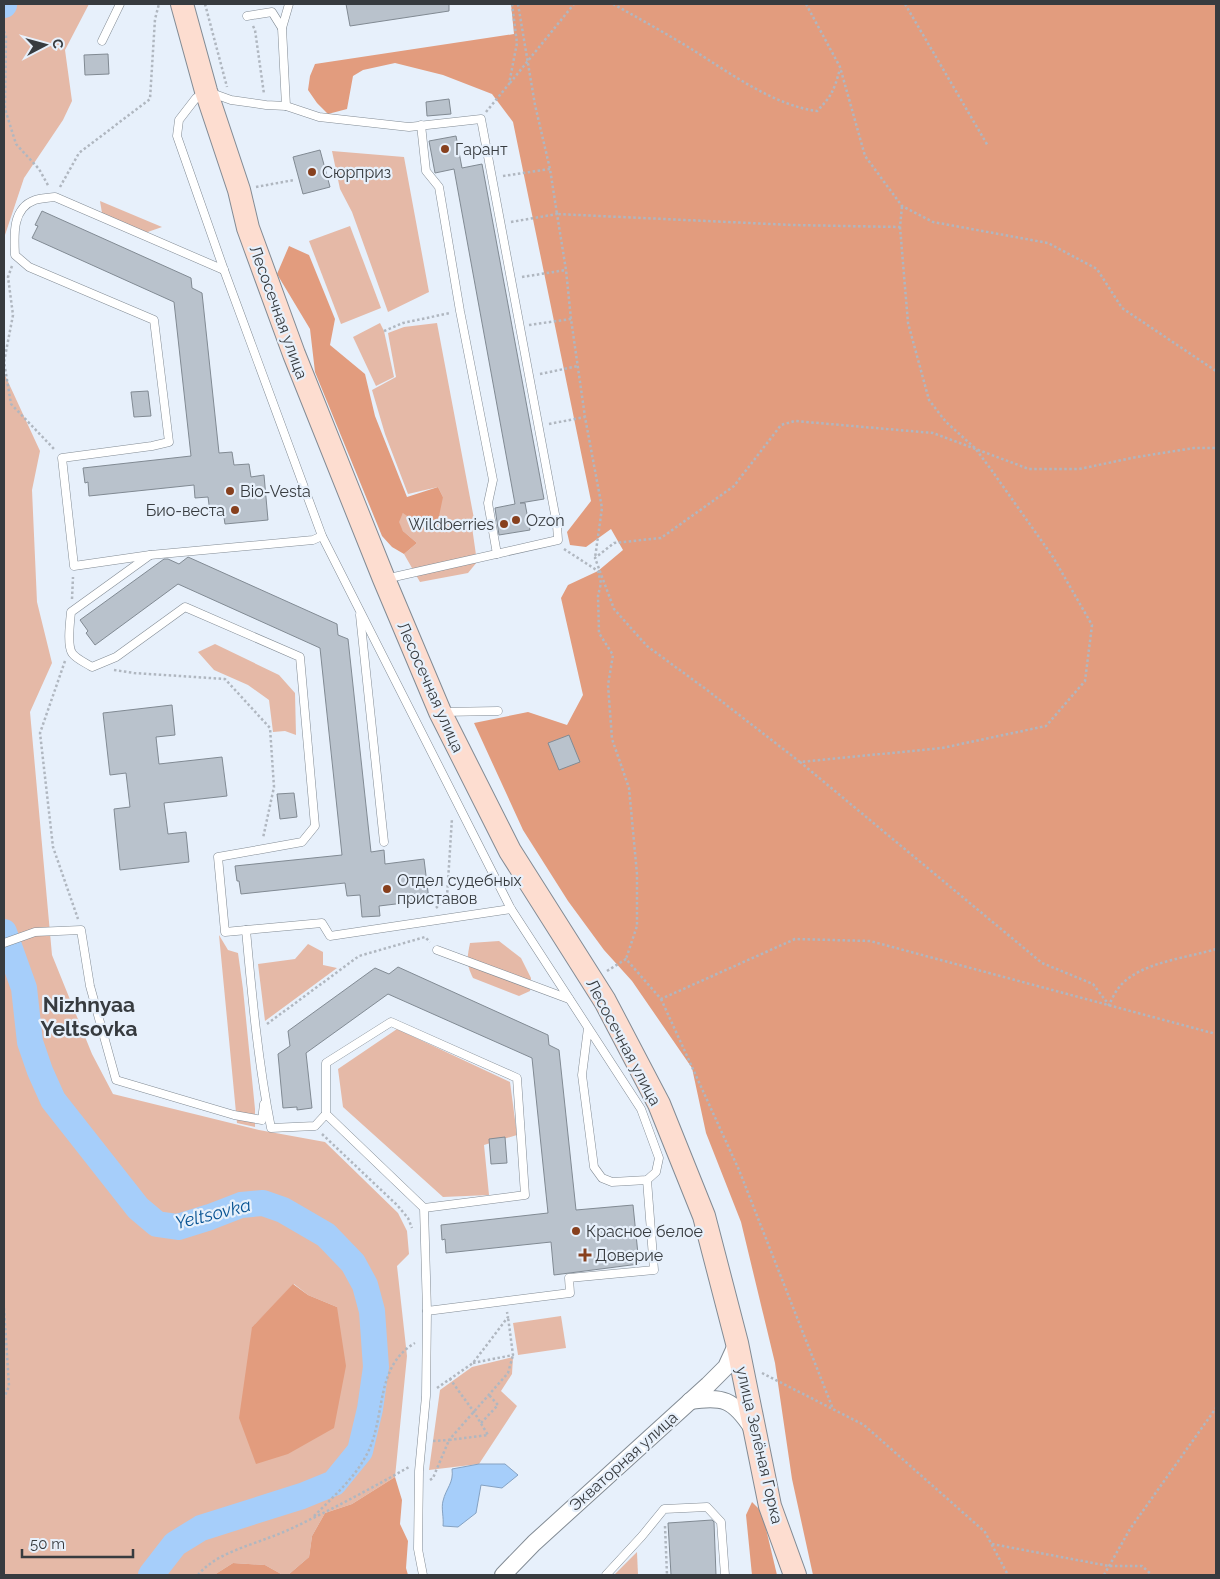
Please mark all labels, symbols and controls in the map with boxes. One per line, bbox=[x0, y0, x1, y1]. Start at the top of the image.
north arrow bbox=[20, 20, 70, 70]
text: С bbox=[49, 38, 66, 50]
place label: Гарант bbox=[455, 140, 508, 159]
marker: Гарант bbox=[439, 143, 451, 155]
place label: Сюрприз bbox=[322, 163, 391, 182]
marker: Сюрприз bbox=[306, 166, 318, 178]
street label: Лесосечная улица bbox=[246, 243, 312, 382]
place label: Bio-Vesta bbox=[240, 482, 311, 501]
marker: Bio-Vesta bbox=[224, 485, 236, 497]
place label: Био-веста bbox=[146, 501, 225, 520]
marker: Био-веста bbox=[229, 504, 241, 516]
place label: Ozon bbox=[526, 511, 565, 530]
marker: Ozon bbox=[510, 514, 522, 526]
place label: Wildberries bbox=[408, 515, 494, 534]
marker: Wildberries bbox=[498, 518, 510, 530]
street label: Лесосечная улица bbox=[393, 619, 468, 755]
place label: Отдел судебных приставов bbox=[397, 871, 522, 908]
marker: Отдел судебных приставов bbox=[381, 883, 393, 895]
street label: Лесосечная улица bbox=[582, 976, 665, 1109]
district label: Nizhnyaa Yeltsovka bbox=[40, 992, 138, 1041]
water label: Yeltsovka bbox=[173, 1194, 253, 1233]
place label: Красное белое bbox=[586, 1222, 703, 1241]
marker: Красное белое bbox=[570, 1225, 582, 1237]
place label: Доверие bbox=[595, 1246, 663, 1265]
marker: Доверие bbox=[579, 1249, 591, 1261]
street label: улица Зелёная Горка bbox=[732, 1365, 787, 1526]
street label: Экваторная улица bbox=[565, 1408, 681, 1515]
scale bar bbox=[22, 1526, 134, 1558]
text: 50 m bbox=[30, 1535, 65, 1553]

